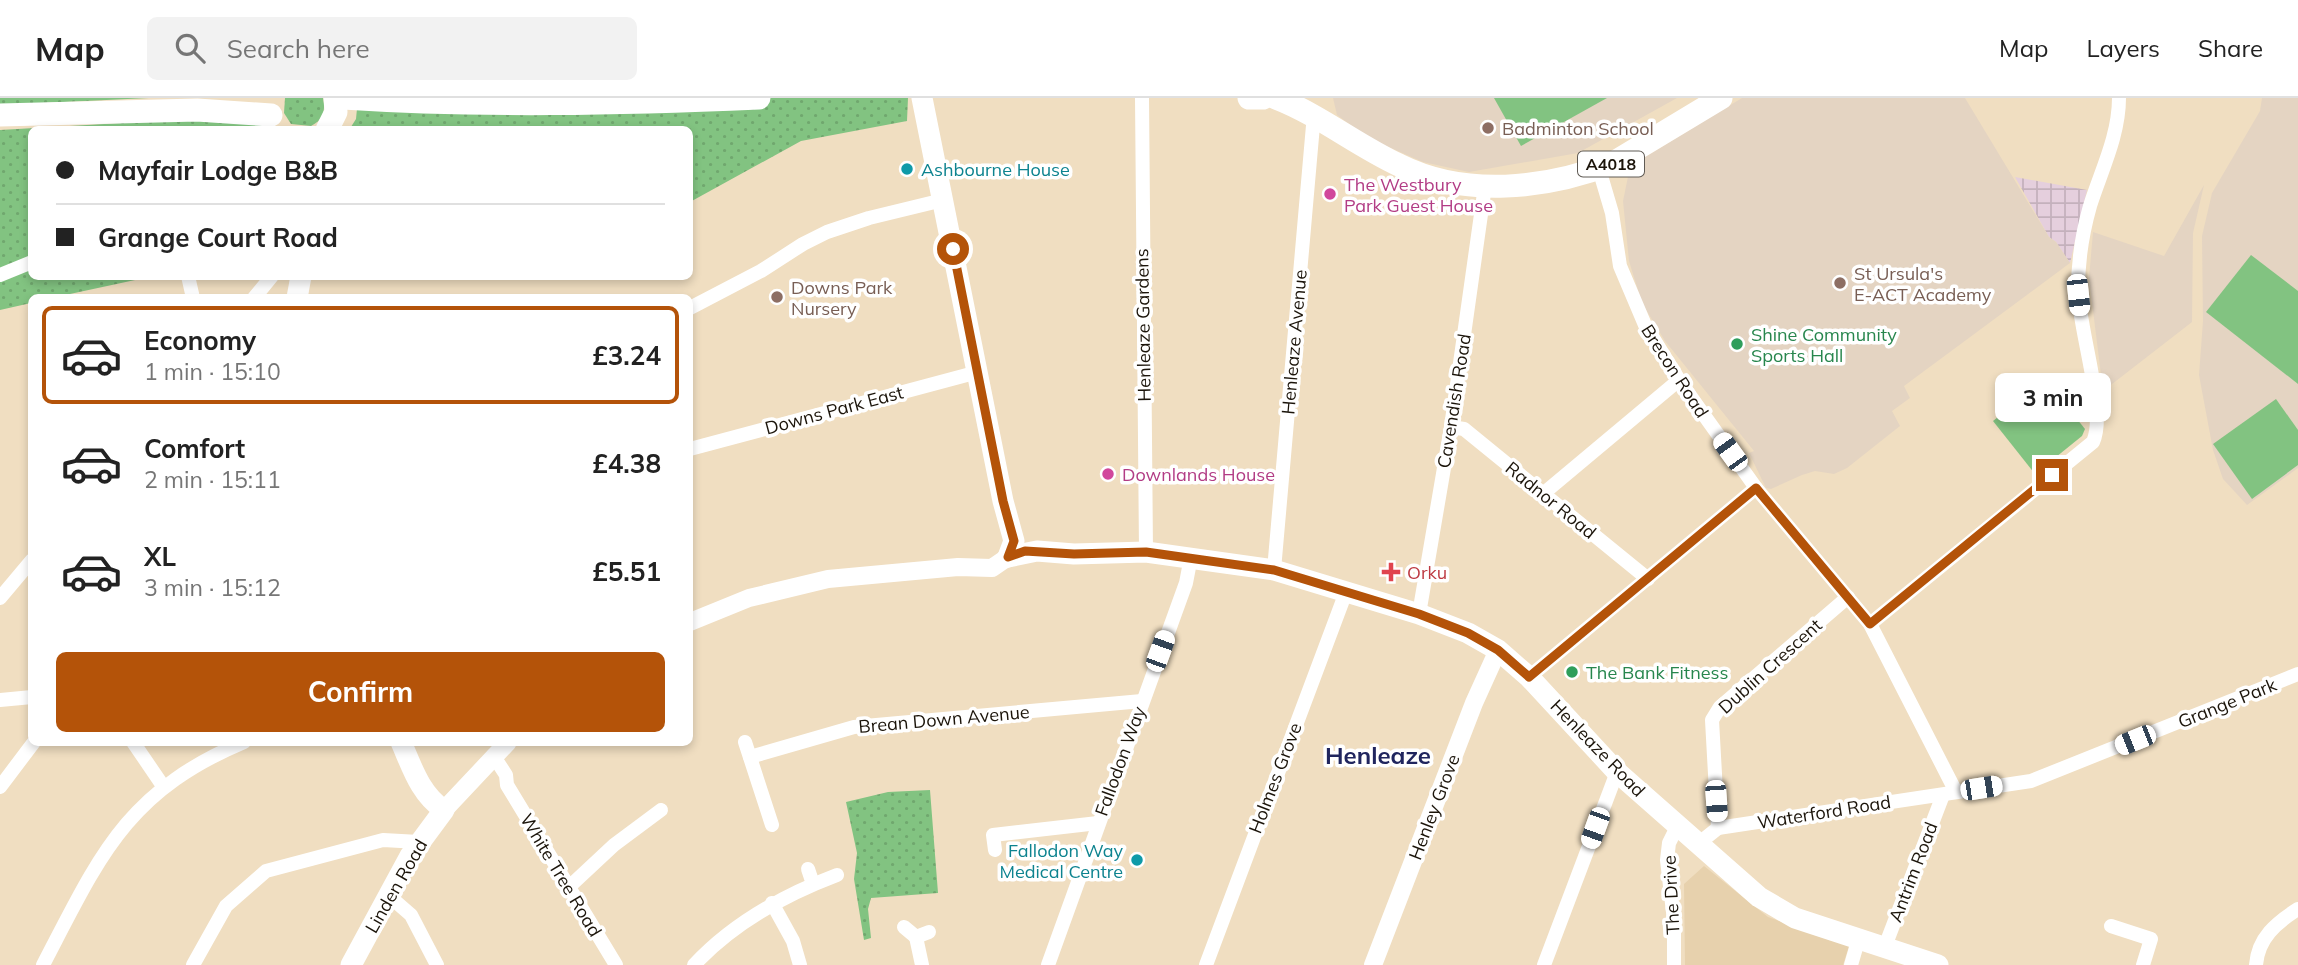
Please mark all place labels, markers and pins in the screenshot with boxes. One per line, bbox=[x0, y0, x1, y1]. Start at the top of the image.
place label: Badminton School bbox=[1502, 117, 1654, 140]
marker: Badminton School bbox=[1480, 120, 1496, 136]
place label: Ashbourne House bbox=[921, 158, 1070, 181]
marker: Ashbourne House bbox=[899, 161, 915, 177]
place label: The Westbury Park Guest House bbox=[1344, 173, 1493, 217]
marker: The Westbury Park Guest House bbox=[1322, 186, 1338, 202]
place label: St Ursula's E-ACT Academy bbox=[1854, 262, 1992, 306]
marker: St Ursula's E-ACT Academy bbox=[1832, 275, 1848, 291]
place label: Downs Park Nursery bbox=[791, 276, 893, 320]
marker: Downs Park Nursery bbox=[769, 289, 785, 305]
place label: Shine Community Sports Hall bbox=[1751, 323, 1897, 367]
marker: Shine Community Sports Hall bbox=[1729, 336, 1745, 352]
place label: Downlands House bbox=[1122, 463, 1275, 486]
marker: Downlands House bbox=[1100, 466, 1116, 482]
place label: Orku bbox=[1407, 561, 1447, 584]
marker: Orku bbox=[1381, 562, 1401, 582]
place label: The Bank Fitness bbox=[1586, 661, 1728, 684]
marker: The Bank Fitness bbox=[1564, 664, 1580, 680]
place label: Fallodon Way Medical Centre bbox=[1000, 839, 1123, 883]
marker: Fallodon Way Medical Centre bbox=[1129, 852, 1145, 868]

